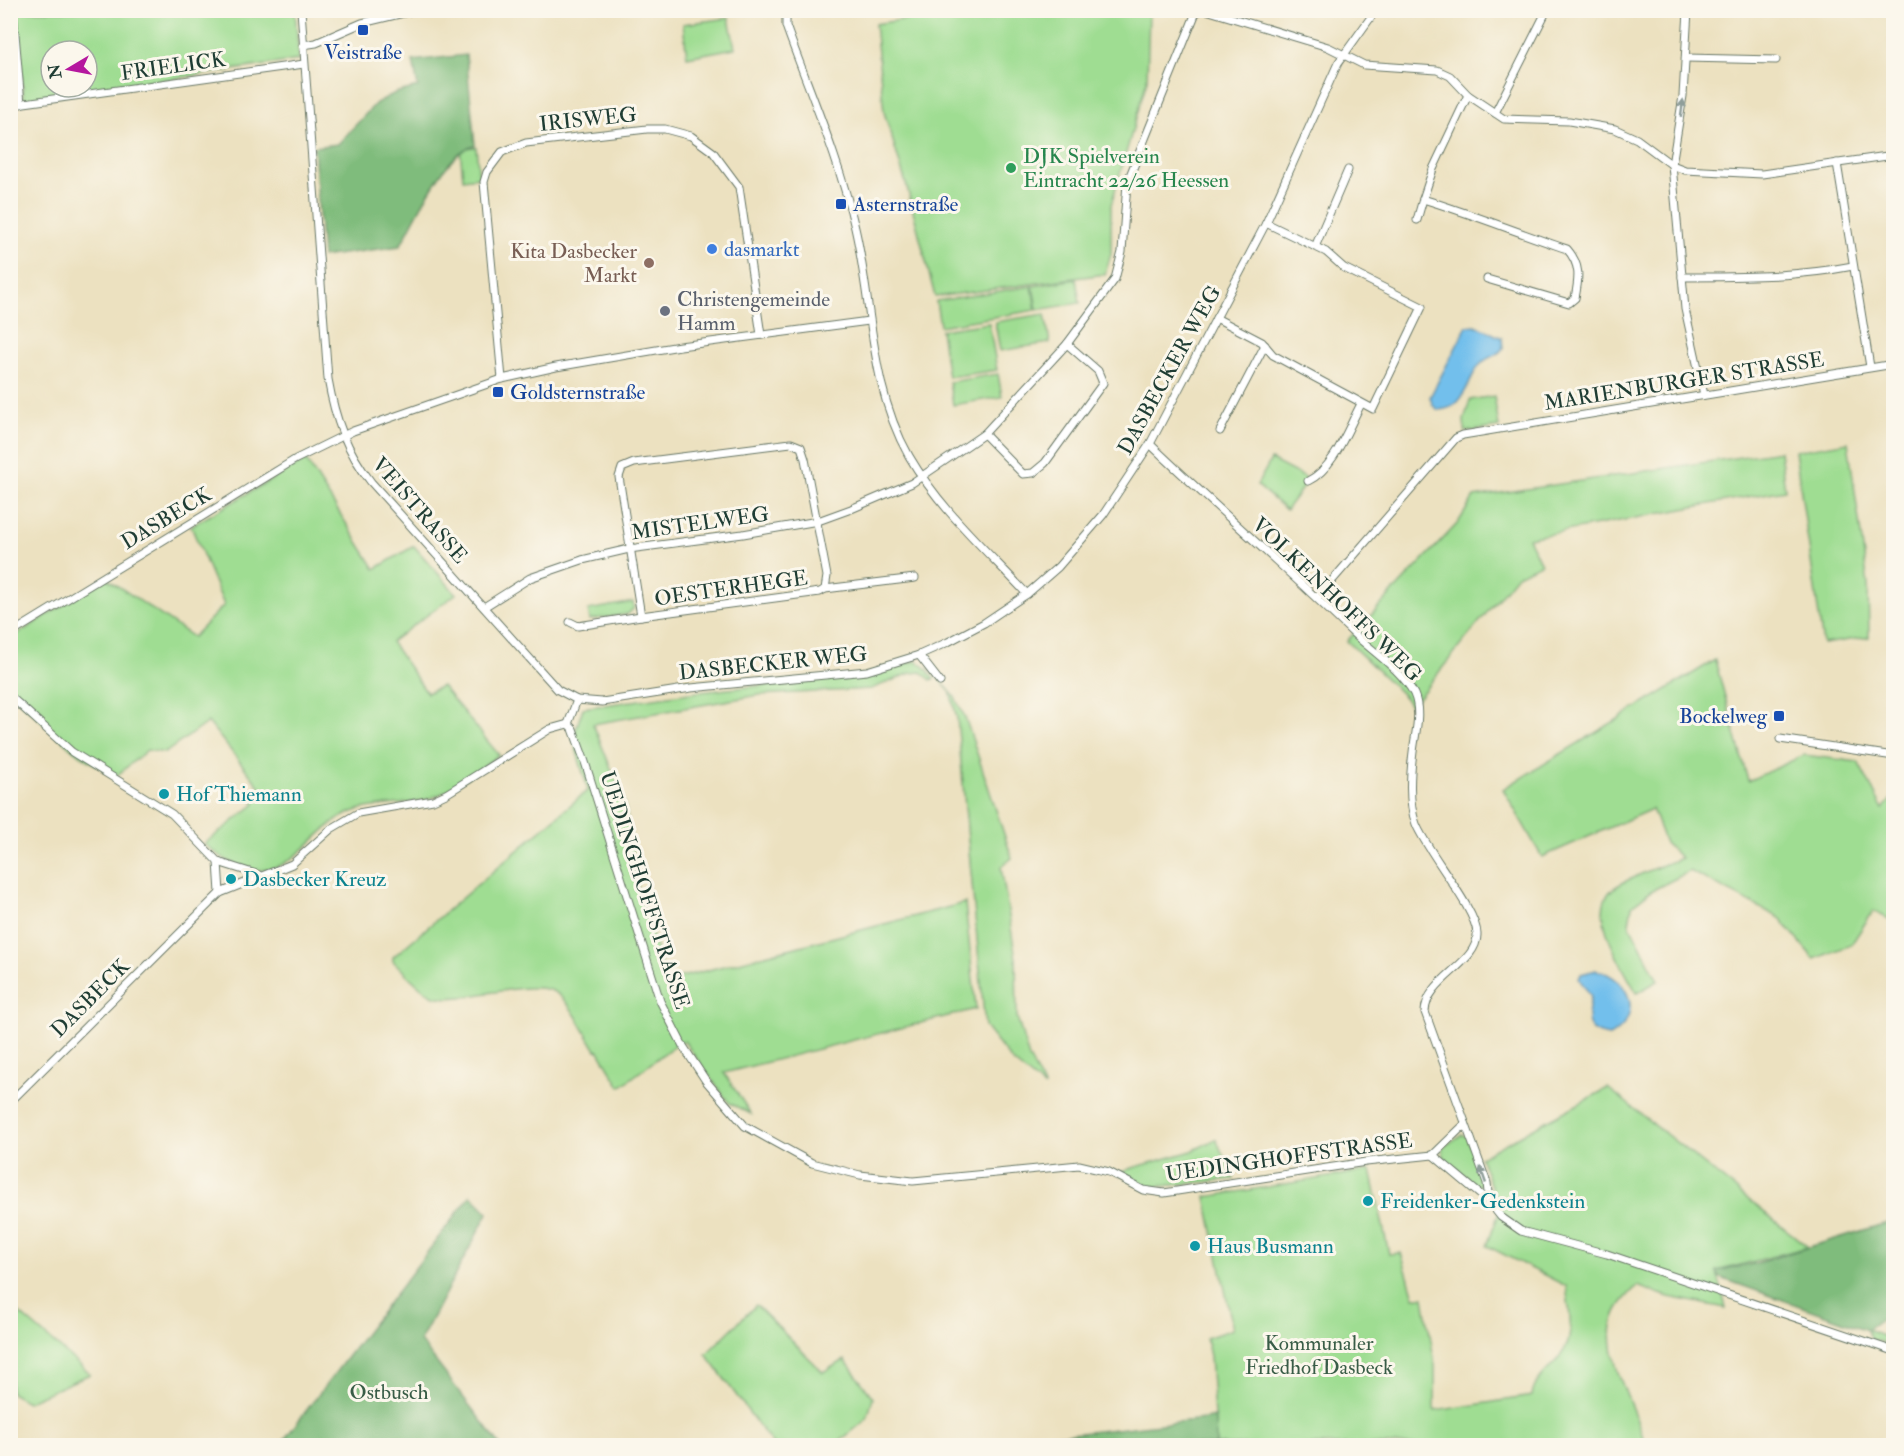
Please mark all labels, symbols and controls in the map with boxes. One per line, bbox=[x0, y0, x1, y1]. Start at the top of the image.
marker: Veistraße bbox=[356, 23, 370, 37]
north arrow bbox=[39, 39, 99, 99]
place label: Veistraße bbox=[324, 39, 402, 66]
street label: FRIELICK bbox=[119, 46, 227, 87]
text: N bbox=[44, 62, 66, 81]
one-way arrow bbox=[1677, 98, 1686, 117]
street label: IRISWEG bbox=[538, 101, 638, 138]
place label: DJK Spielverein Eintracht 22/26 Heessen bbox=[1023, 143, 1229, 194]
marker: DJK Spielverein Eintracht 22/26 Heessen bbox=[1004, 161, 1018, 175]
place label: Asternstraße bbox=[852, 191, 959, 218]
marker: Asternstraße bbox=[834, 197, 848, 211]
place label: dasmarkt bbox=[724, 236, 800, 263]
place label: Kita Dasbecker Markt bbox=[510, 238, 637, 289]
marker: dasmarkt bbox=[705, 242, 719, 256]
marker: Kita Dasbecker Markt bbox=[642, 256, 656, 270]
street label: DASBECKER WEG bbox=[1112, 281, 1227, 460]
place label: Christengemeinde Hamm bbox=[677, 286, 830, 337]
marker: Christengemeinde Hamm bbox=[658, 304, 672, 318]
street label: MARIENBURGER STRASSE bbox=[1542, 346, 1826, 417]
place label: Goldsternstraße bbox=[510, 379, 646, 406]
marker: Goldsternstraße bbox=[491, 385, 505, 399]
street label: VEISTRASSE bbox=[366, 451, 473, 569]
street label: DASBECK bbox=[116, 481, 217, 556]
street label: MISTELWEG bbox=[630, 500, 771, 547]
street label: VOLKENHOFFS WEG bbox=[1246, 511, 1427, 687]
street label: OESTERHEGE bbox=[653, 564, 809, 613]
street label: DASBECKER WEG bbox=[677, 640, 869, 687]
place label: Bockelweg bbox=[1679, 703, 1768, 730]
marker: Bockelweg bbox=[1772, 709, 1786, 723]
street label: UEDINGHOFFSTRASSE bbox=[593, 768, 696, 1013]
place label: Hof Thiemann bbox=[176, 781, 302, 808]
marker: Hof Thiemann bbox=[157, 787, 171, 801]
place label: Dasbecker Kreuz bbox=[243, 866, 386, 893]
marker: Dasbecker Kreuz bbox=[224, 872, 238, 886]
street label: DASBECK bbox=[45, 953, 136, 1043]
street label: UEDINGHOFFSTRASSE bbox=[1164, 1127, 1414, 1188]
one-way arrow bbox=[1478, 1166, 1488, 1184]
place label: Freidenker-Gedenkstein bbox=[1380, 1188, 1585, 1215]
marker: Freidenker-Gedenkstein bbox=[1361, 1194, 1375, 1208]
place label: Haus Busmann bbox=[1207, 1233, 1334, 1260]
marker: Haus Busmann bbox=[1188, 1239, 1202, 1253]
park label: Kommunaler Friedhof Dasbeck bbox=[1245, 1330, 1393, 1381]
park label: Ostbusch bbox=[350, 1379, 428, 1406]

